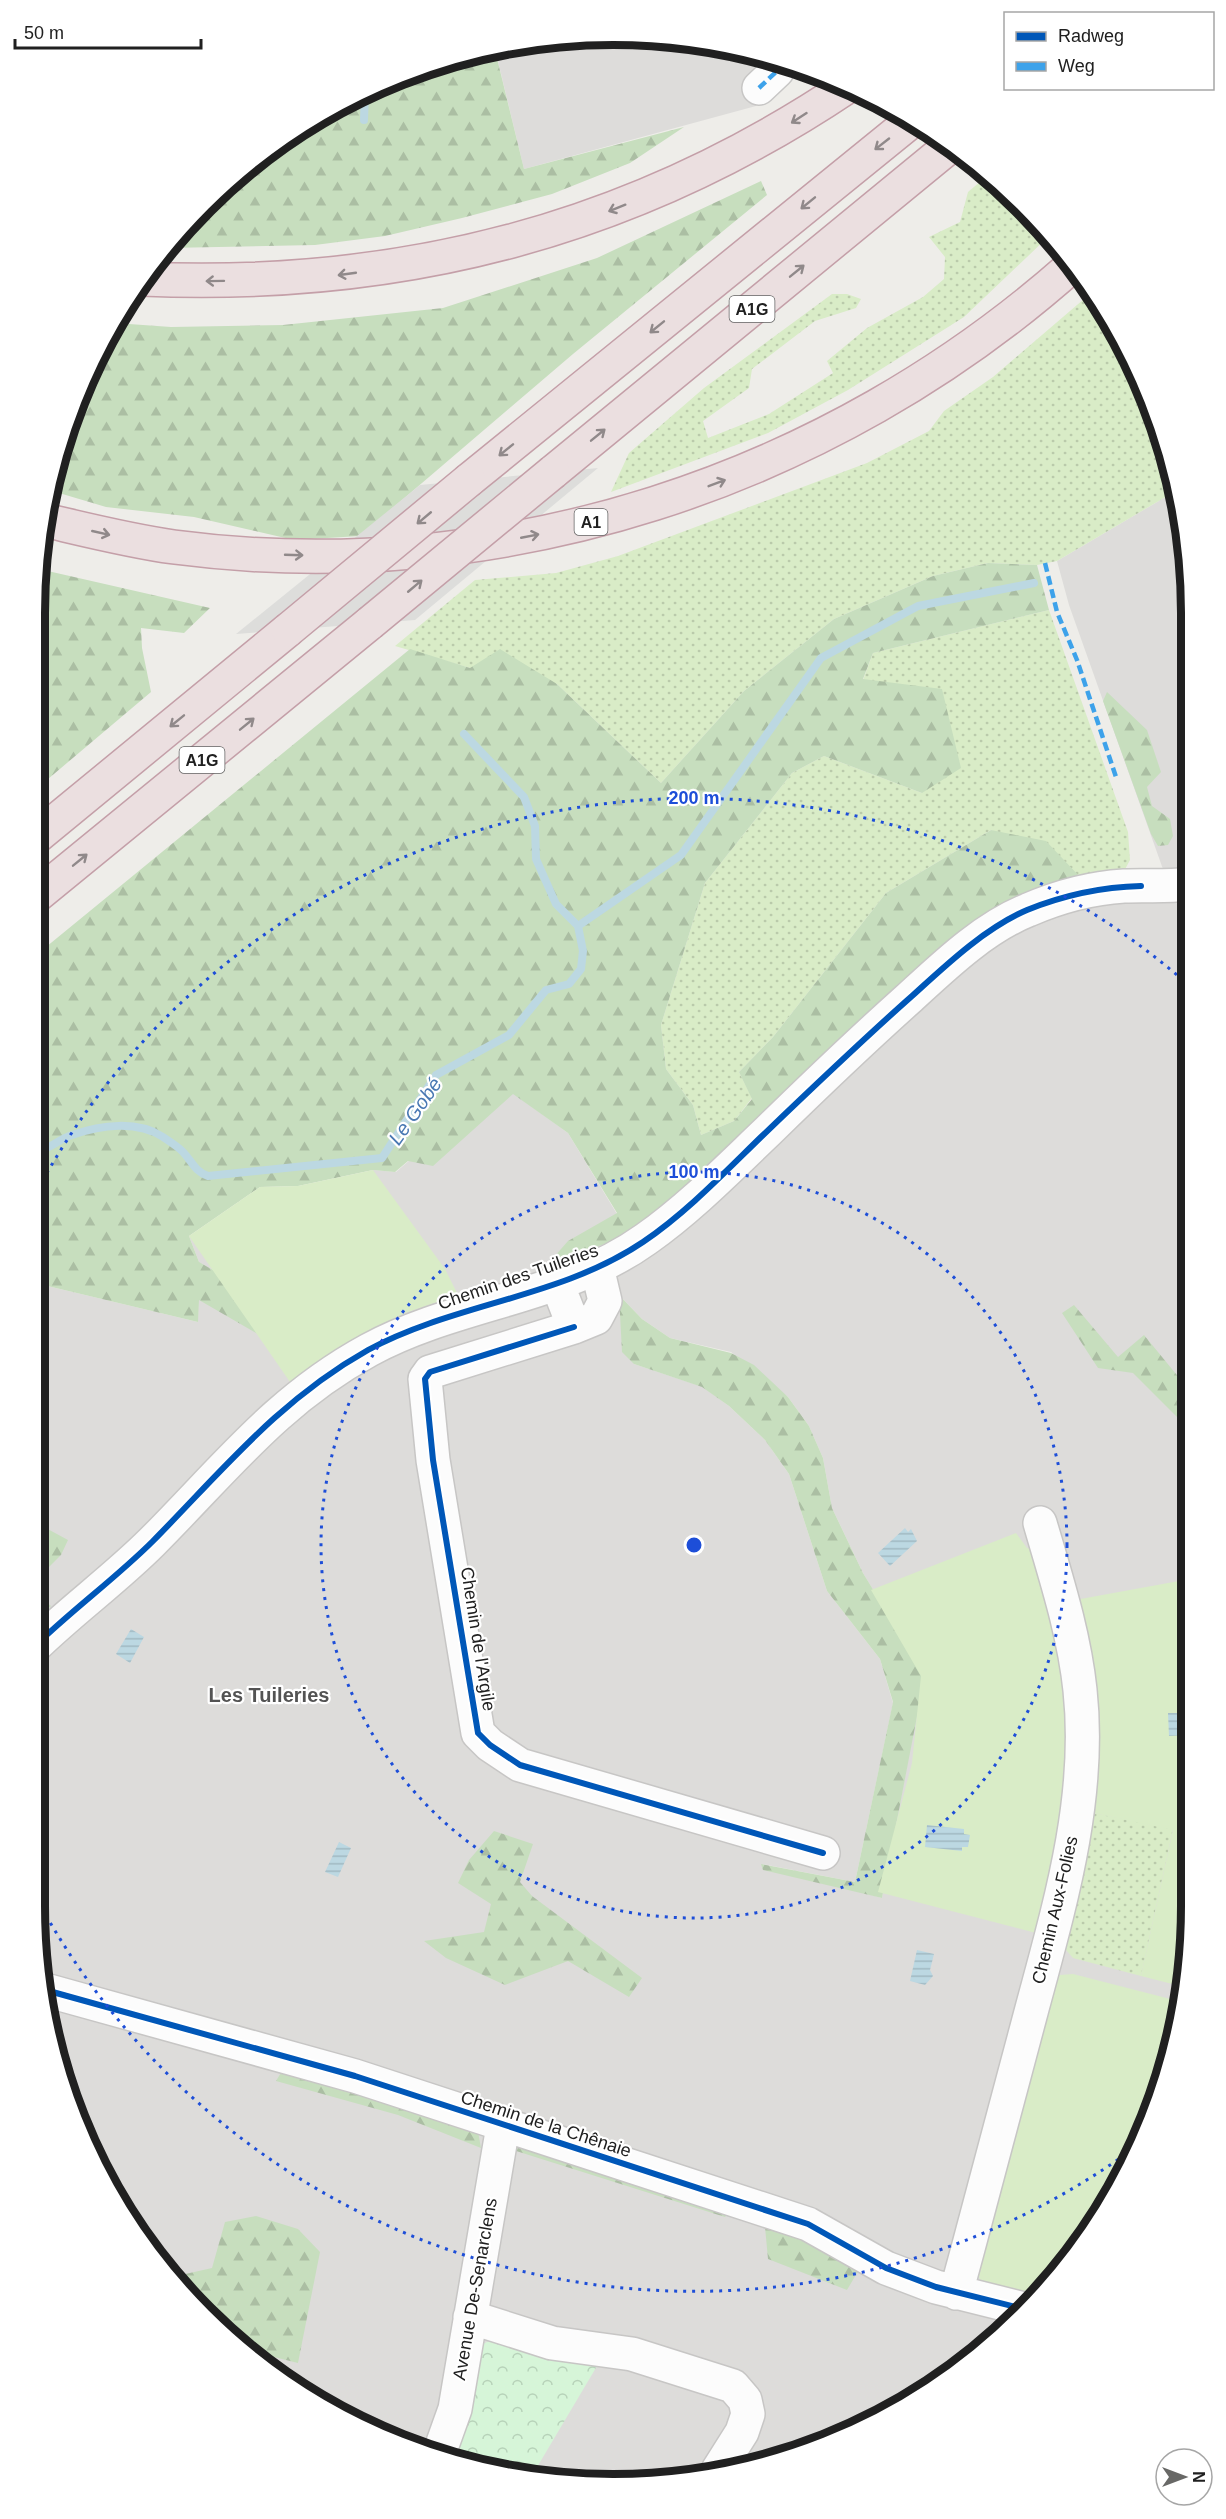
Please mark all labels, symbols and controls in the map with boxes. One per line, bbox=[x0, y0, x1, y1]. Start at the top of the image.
scale bar bbox=[15, 12, 201, 50]
legend bbox=[1004, 12, 1214, 90]
text: 50 m bbox=[24, 23, 64, 43]
text: Radweg bbox=[1058, 26, 1124, 46]
text: Weg bbox=[1058, 56, 1095, 76]
one-way arrow bbox=[791, 113, 808, 125]
one-way arrow bbox=[874, 138, 890, 151]
one-way arrow bbox=[800, 197, 816, 210]
one-way arrow bbox=[608, 203, 627, 214]
one-way arrow bbox=[789, 265, 805, 278]
one-way arrow bbox=[338, 268, 357, 279]
one-way arrow bbox=[205, 276, 225, 287]
road number: A1G bbox=[730, 296, 774, 322]
one-way arrow bbox=[649, 320, 665, 333]
one-way arrow bbox=[590, 428, 605, 442]
one-way arrow bbox=[499, 443, 514, 457]
one-way arrow bbox=[707, 477, 726, 488]
road number: A1 bbox=[574, 509, 608, 535]
one-way arrow bbox=[416, 511, 432, 524]
one-way arrow bbox=[91, 528, 110, 540]
one-way arrow bbox=[519, 530, 539, 541]
one-way arrow bbox=[284, 549, 304, 561]
one-way arrow bbox=[407, 579, 422, 593]
one-way arrow bbox=[169, 714, 185, 727]
one-way arrow bbox=[239, 717, 255, 730]
road number: A1G bbox=[180, 747, 224, 773]
text: 200 m bbox=[668, 788, 720, 808]
one-way arrow bbox=[72, 854, 88, 867]
water label: Le Gobé bbox=[384, 1073, 446, 1149]
text: 100 m bbox=[668, 1162, 720, 1182]
street label: Chemin des Tuileries bbox=[435, 1240, 601, 1314]
centre of rings bbox=[684, 1535, 704, 1555]
street label: Chemin de l'Argile bbox=[457, 1566, 499, 1712]
district label: Les Tuileries bbox=[209, 1684, 329, 1706]
street label: Chemin Aux-Folies bbox=[1028, 1834, 1082, 1986]
street label: Chemin de la Chênaie bbox=[458, 2087, 634, 2161]
street label: Avenue De-Senarclens bbox=[449, 2196, 501, 2382]
north arrow bbox=[1154, 2447, 1214, 2507]
text: N bbox=[1190, 2471, 1207, 2483]

